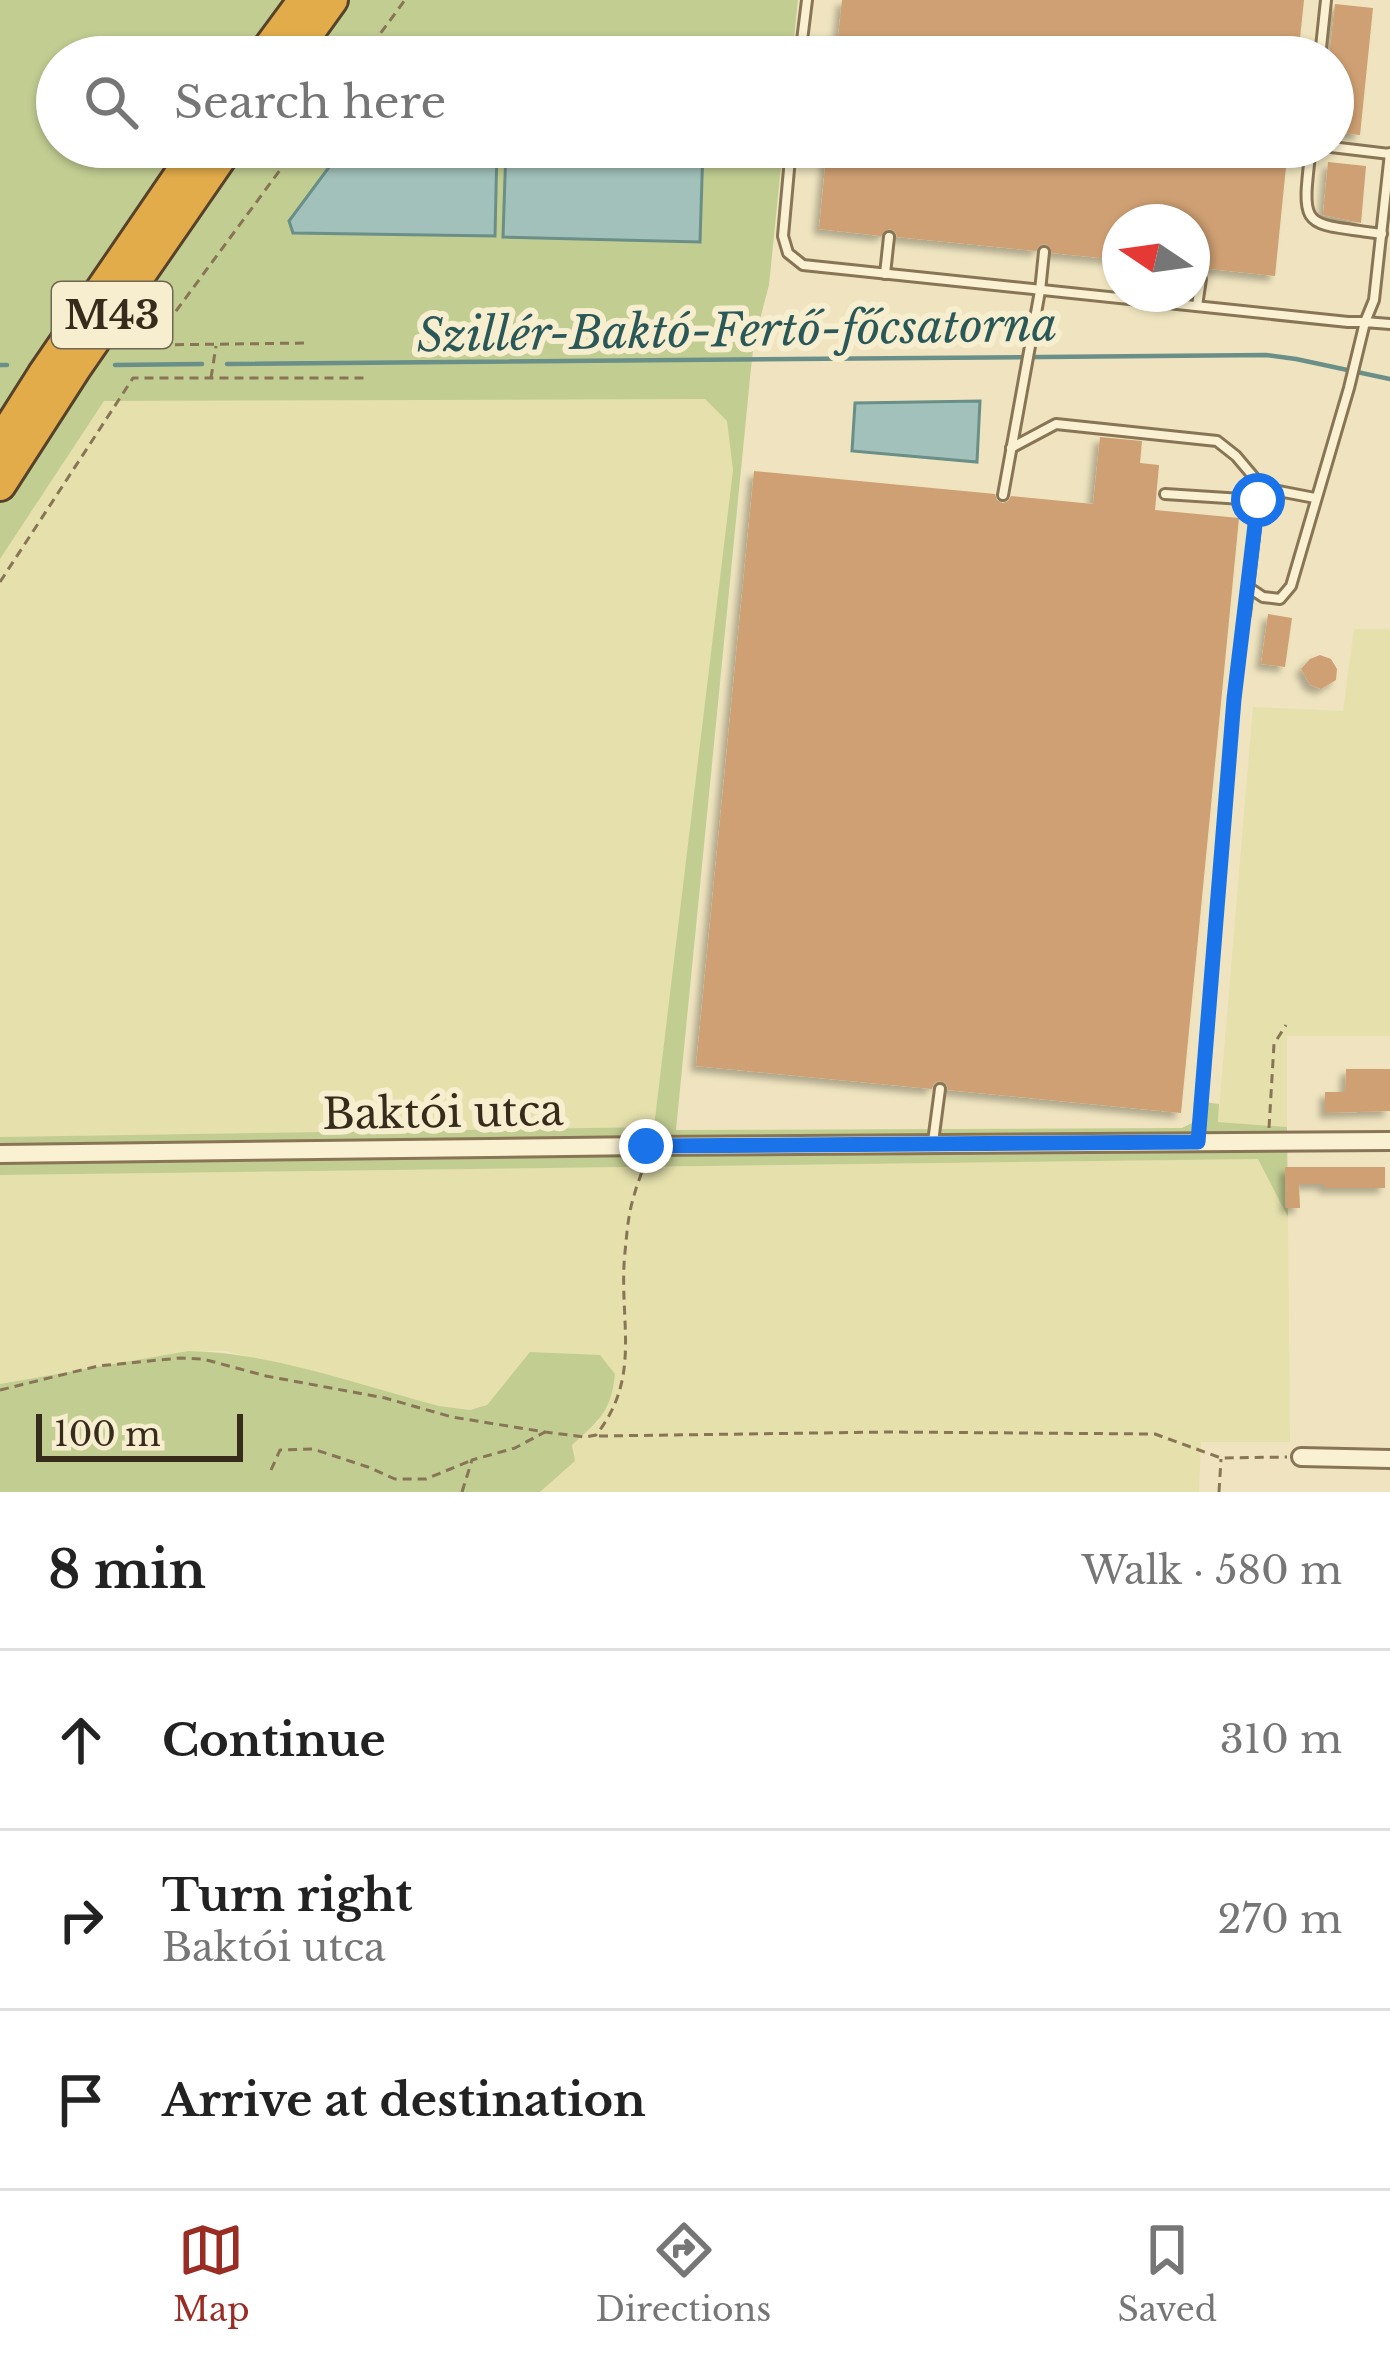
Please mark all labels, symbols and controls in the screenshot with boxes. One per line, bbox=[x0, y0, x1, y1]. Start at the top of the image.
search box bbox=[36, 36, 1354, 168]
icon: search bbox=[78, 69, 144, 135]
text: Search here bbox=[174, 74, 446, 130]
north arrow bbox=[1102, 204, 1210, 312]
road number: M43 bbox=[52, 282, 172, 348]
water label: Szillér-Baktó-Fertő-főcsatorna bbox=[416, 296, 1058, 364]
route start bbox=[1231, 473, 1285, 527]
street label: Baktói utca bbox=[322, 1084, 565, 1140]
route end bbox=[619, 1119, 673, 1173]
scale bar bbox=[36, 1408, 243, 1461]
text: 100 m bbox=[54, 1414, 161, 1455]
text: 8 min bbox=[48, 1539, 206, 1602]
text: Walk · 580 m bbox=[1082, 1546, 1342, 1595]
icon: ahead bbox=[48, 1707, 114, 1773]
text: Continue bbox=[162, 1712, 386, 1768]
text: 310 m bbox=[1220, 1715, 1342, 1764]
text: Turn right bbox=[162, 1867, 412, 1923]
icon: right bbox=[48, 1887, 114, 1953]
text: 270 m bbox=[1218, 1895, 1342, 1944]
text: Baktói utca bbox=[162, 1923, 386, 1972]
icon: arrive bbox=[48, 2067, 114, 2133]
text: Arrive at destination bbox=[162, 2072, 646, 2128]
tab: Map bbox=[173, 2217, 250, 2330]
tab: Directions bbox=[596, 2217, 771, 2330]
tab: Saved bbox=[1117, 2217, 1217, 2330]

